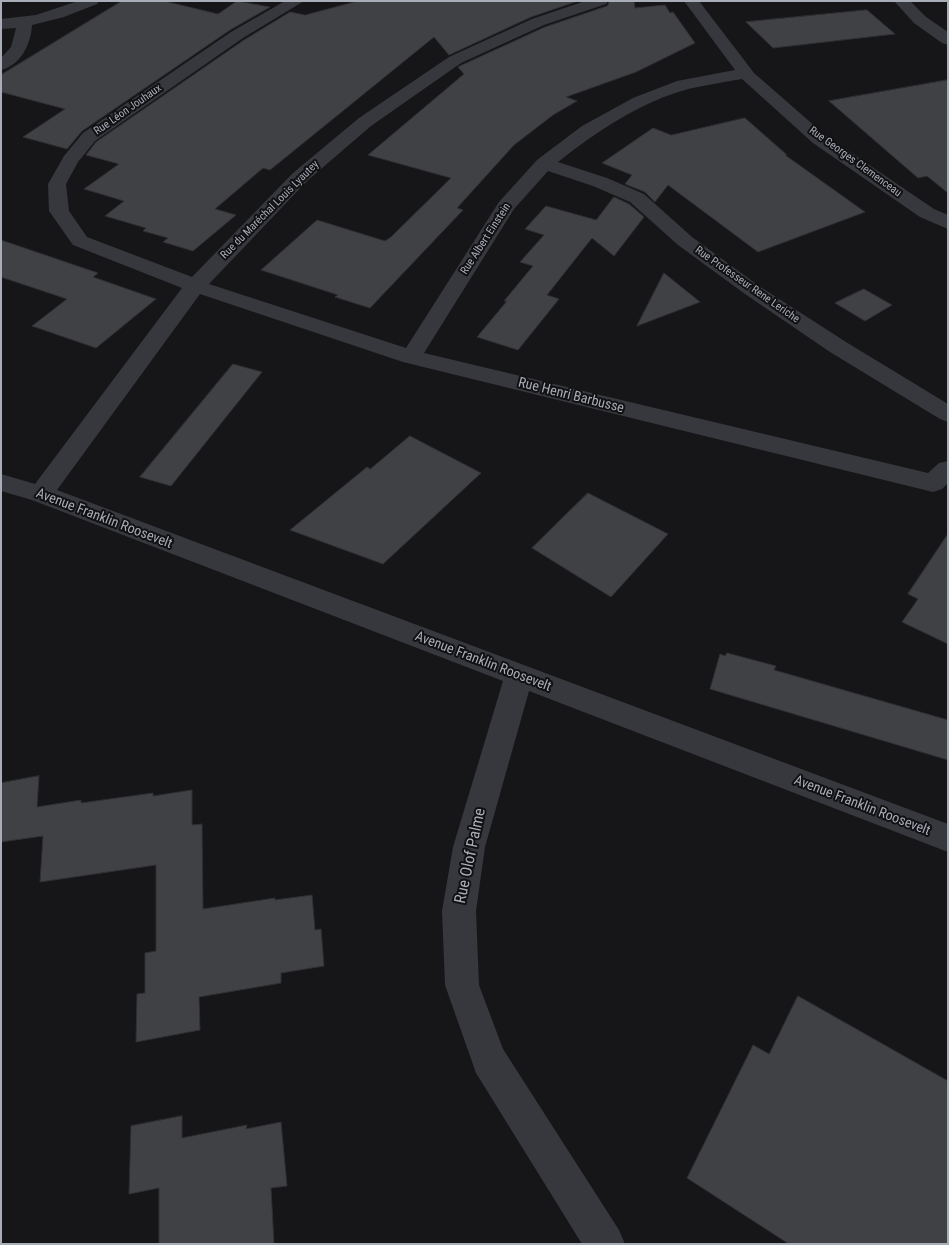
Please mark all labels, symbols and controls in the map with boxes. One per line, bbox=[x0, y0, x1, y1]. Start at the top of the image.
street label: Rue Léon Jouhaux bbox=[92, 82, 164, 138]
street label: Rue Georges Clemenceau bbox=[806, 124, 904, 200]
street label: Rue du Maréchal Louis Lyautey bbox=[218, 158, 322, 262]
street label: Rue Albert Einstein bbox=[458, 201, 514, 277]
street label: Rue Professeur Rene Leriche bbox=[692, 244, 802, 326]
street label: Rue Henri Barbusse bbox=[516, 375, 626, 417]
street label: Avenue Franklin Roosevelt bbox=[34, 485, 174, 553]
street label: Avenue Franklin Roosevelt bbox=[413, 628, 553, 696]
street label: Avenue Franklin Roosevelt bbox=[792, 772, 932, 840]
street label: Rue Olof Palme bbox=[452, 807, 490, 905]

